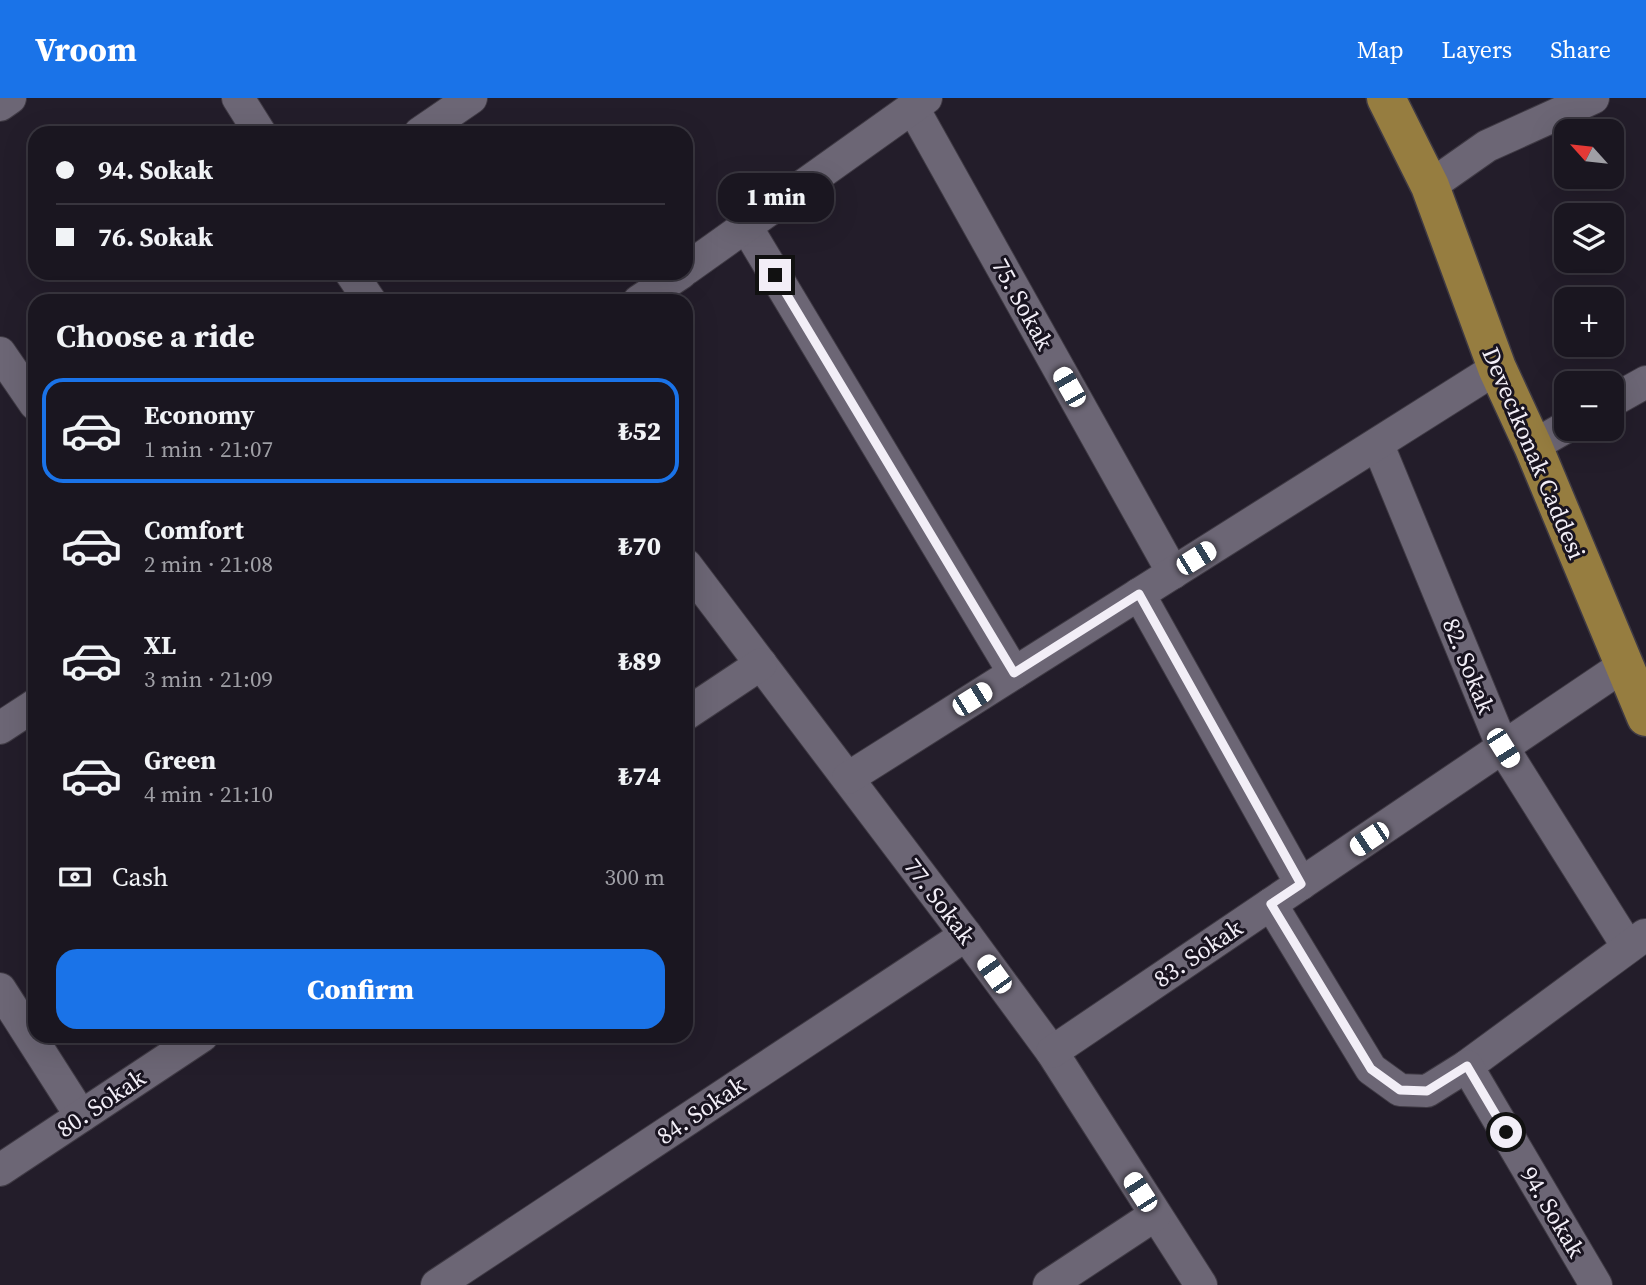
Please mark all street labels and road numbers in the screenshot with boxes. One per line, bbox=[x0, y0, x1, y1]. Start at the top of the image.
street label: 75. Sokak bbox=[984, 252, 1062, 357]
street label: Devecikonak Caddesi bbox=[1474, 342, 1594, 564]
street label: 82. Sokak bbox=[1435, 613, 1503, 720]
street label: 77. Sokak bbox=[897, 851, 984, 952]
street label: 83. Sokak bbox=[1147, 911, 1250, 995]
street label: 80. Sokak bbox=[50, 1061, 153, 1145]
street label: 84. Sokak bbox=[650, 1068, 753, 1152]
street label: 94. Sokak bbox=[1513, 1160, 1593, 1264]

